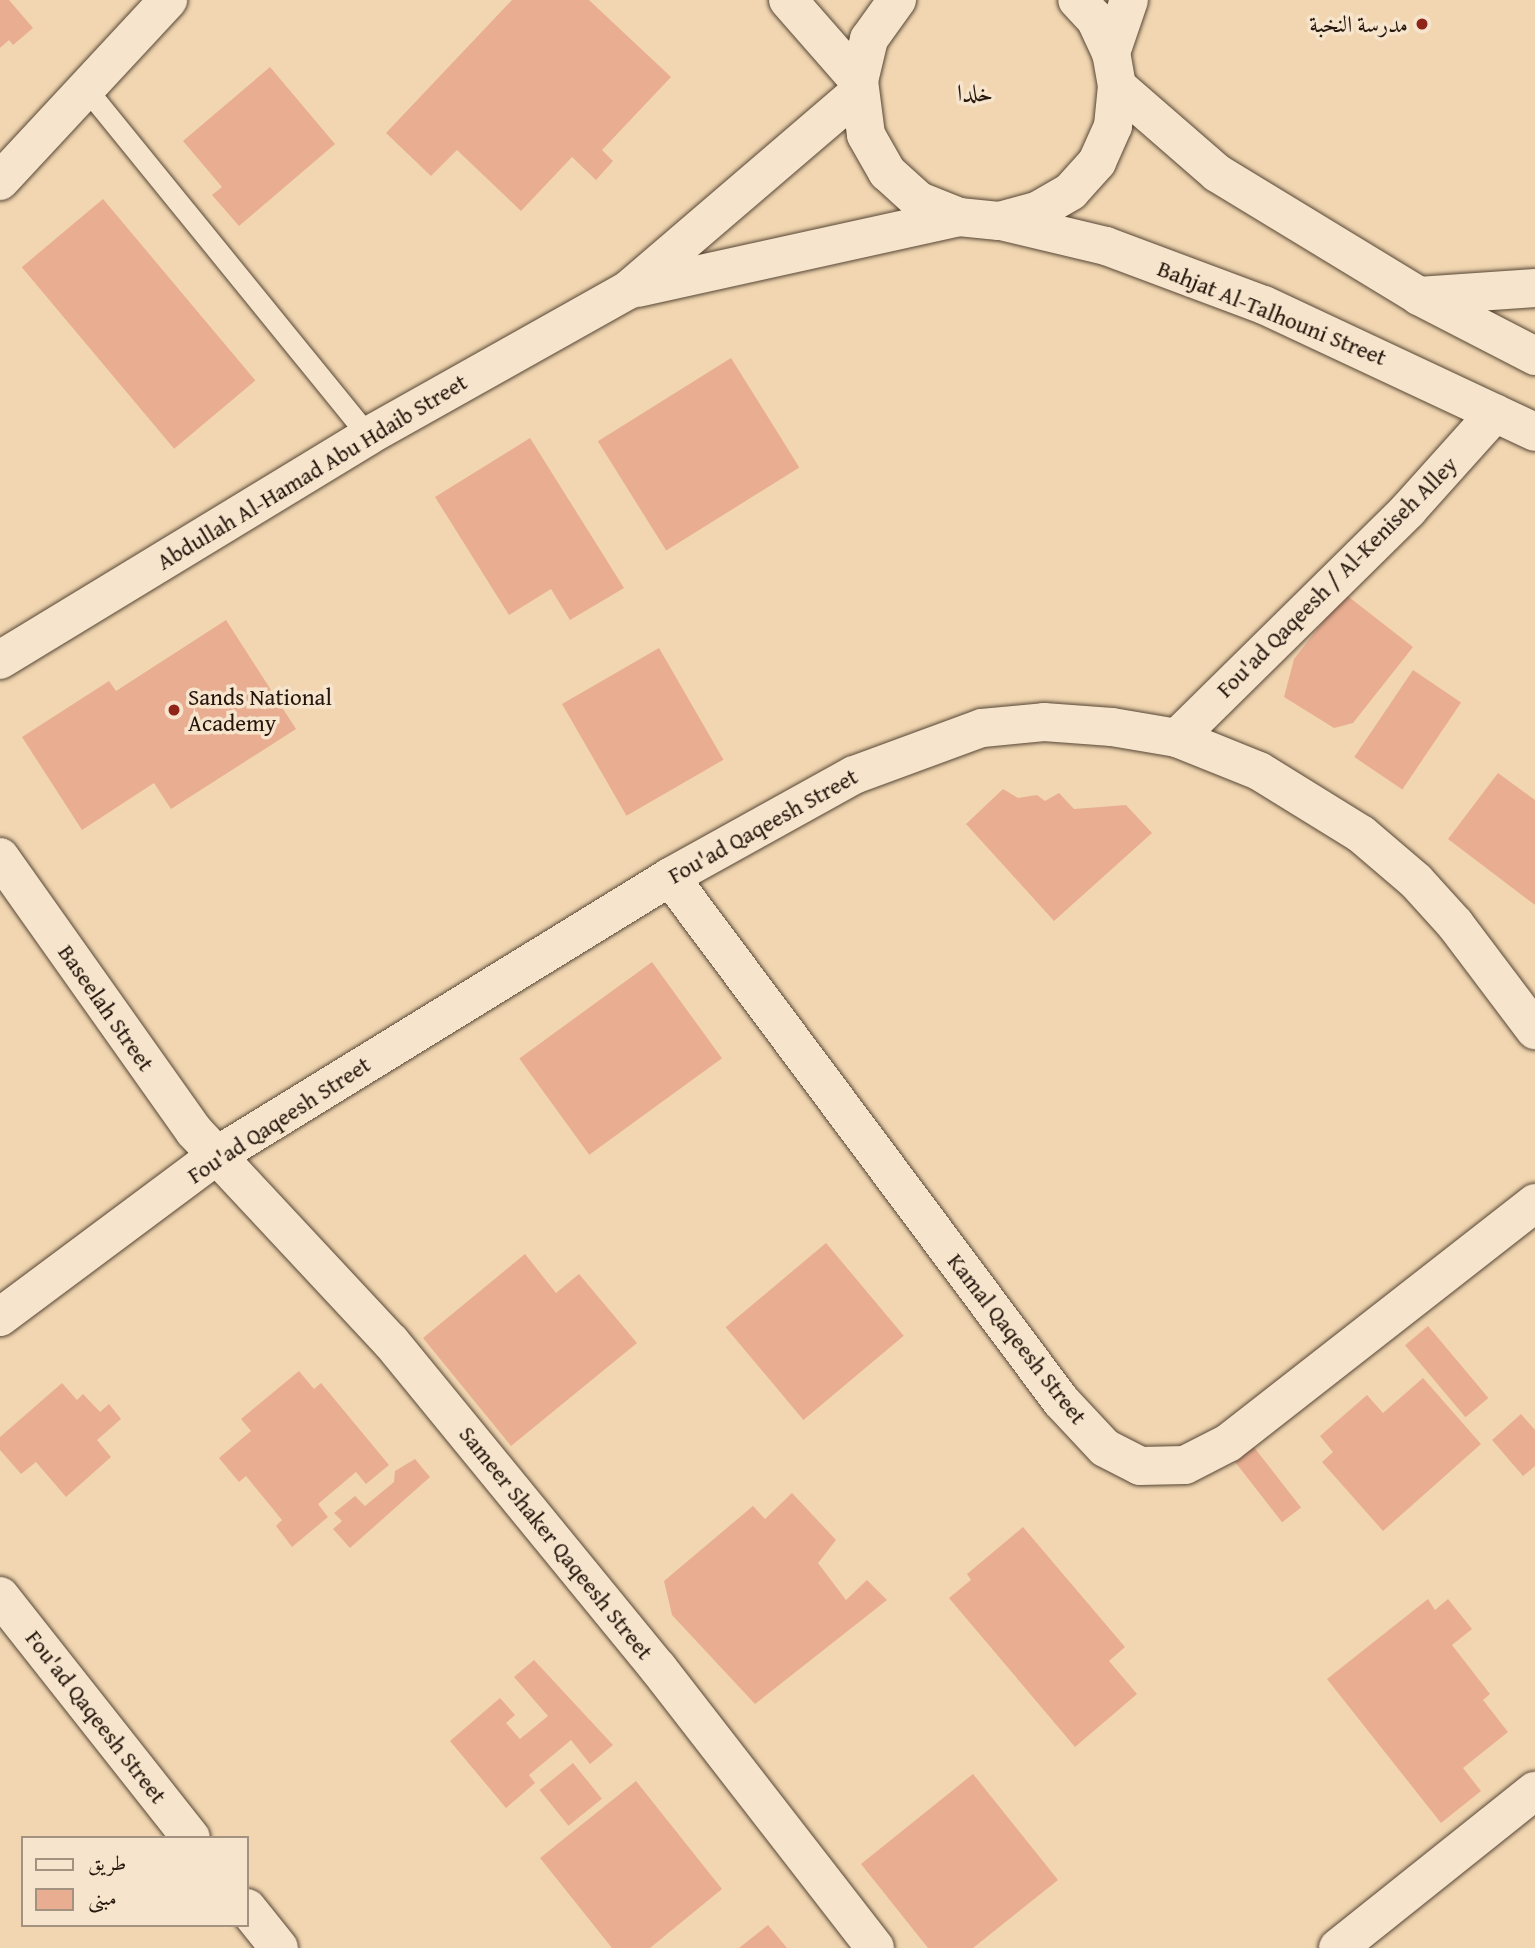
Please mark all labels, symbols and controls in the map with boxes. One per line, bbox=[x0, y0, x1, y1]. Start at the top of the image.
place label: مدرسة النخبة bbox=[1309, 10, 1408, 38]
marker: مدرسة النخبة bbox=[1414, 16, 1430, 32]
district label: خلدا bbox=[957, 79, 993, 107]
street label: Bahjat Al-Talhouni Street bbox=[1154, 254, 1390, 372]
street label: Abdullah Al-Hamad Abu Hdaib Street bbox=[152, 368, 472, 576]
street label: Fou'ad Qaqeesh / Al-Keniseh Alley bbox=[1211, 451, 1463, 703]
place label: Sands National Academy bbox=[188, 683, 332, 737]
marker: Sands National Academy bbox=[166, 702, 182, 718]
street label: Fou'ad Qaqeesh Street bbox=[663, 762, 863, 890]
street label: Baseelah Street bbox=[52, 939, 160, 1077]
street label: Fou'ad Qaqeesh Street bbox=[182, 1051, 376, 1189]
street label: Kamal Qaqeesh Street bbox=[942, 1248, 1092, 1430]
street label: Sameer Shaker Qaqeesh Street bbox=[453, 1421, 659, 1665]
street label: Fou'ad Qaqeesh Street bbox=[20, 1625, 172, 1809]
legend bbox=[21, 1836, 248, 1927]
text: طريق bbox=[88, 1847, 126, 1878]
text: مبنى bbox=[88, 1882, 117, 1913]

